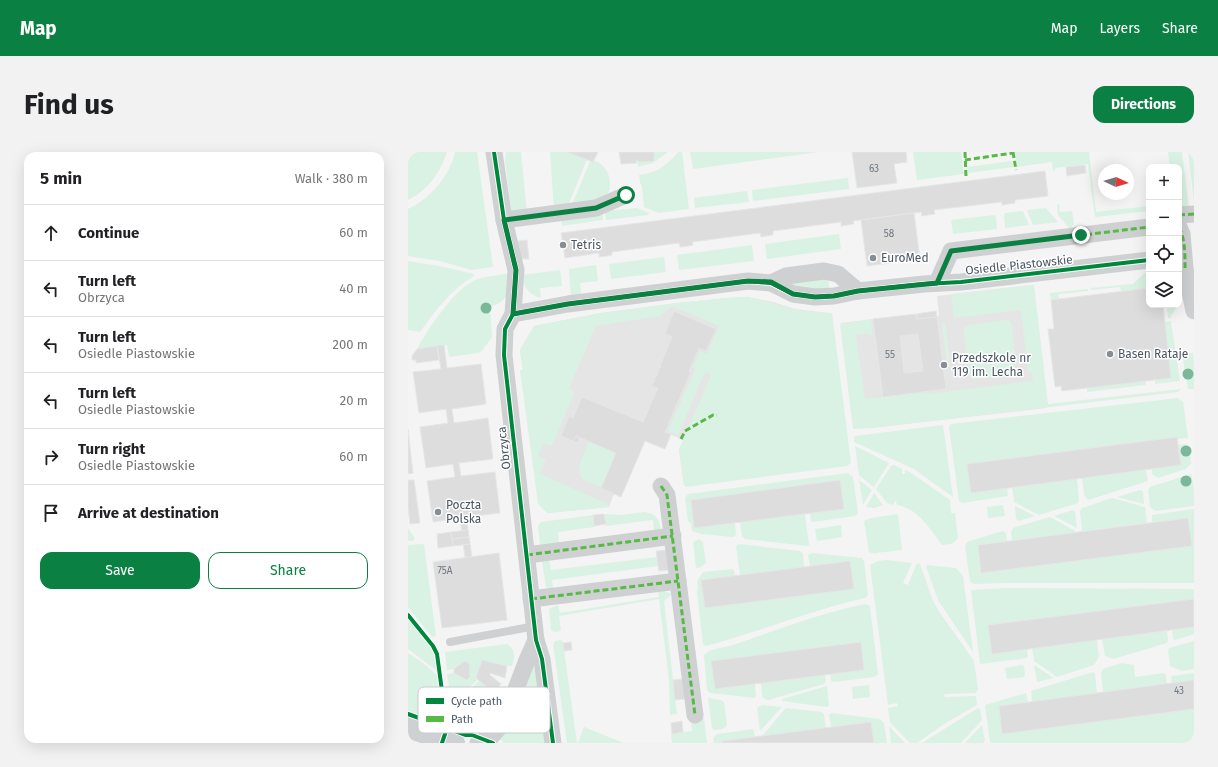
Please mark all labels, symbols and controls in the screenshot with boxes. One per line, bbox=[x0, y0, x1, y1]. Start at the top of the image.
text: Map bbox=[20, 17, 57, 40]
text: Map bbox=[1051, 20, 1077, 37]
text: Layers bbox=[1099, 20, 1140, 37]
text: Share bbox=[1162, 20, 1198, 37]
button: Directions bbox=[1093, 86, 1194, 123]
text: Find us bbox=[24, 88, 114, 121]
house number: 63 bbox=[869, 163, 879, 175]
north arrow bbox=[1098, 164, 1134, 200]
map controls bbox=[1146, 164, 1182, 308]
button: + bbox=[1146, 164, 1182, 200]
text: 5 min bbox=[40, 168, 82, 189]
text: Walk · 380 m bbox=[295, 171, 368, 186]
route start bbox=[617, 186, 635, 204]
button: − bbox=[1146, 200, 1182, 236]
icon: ahead bbox=[40, 222, 62, 244]
text: Continue bbox=[78, 224, 139, 242]
text: 60 m bbox=[339, 225, 368, 240]
route end bbox=[1072, 226, 1090, 244]
house number: 58 bbox=[884, 228, 895, 240]
button: locate bbox=[1146, 236, 1182, 272]
place label: Tetris bbox=[571, 238, 601, 252]
marker: Tetris bbox=[558, 240, 568, 250]
place label: EuroMed bbox=[881, 251, 929, 265]
street label: Osiedle Piastowskie bbox=[965, 252, 1073, 278]
marker: EuroMed bbox=[868, 253, 878, 263]
text: Turn left bbox=[78, 272, 136, 290]
button: layers bbox=[1146, 272, 1182, 308]
icon: left bbox=[40, 278, 62, 300]
text: 40 m bbox=[339, 281, 368, 296]
text: Obrzyca bbox=[78, 290, 125, 305]
text: Turn left bbox=[78, 328, 136, 346]
icon: left bbox=[40, 334, 62, 356]
text: 200 m bbox=[332, 337, 368, 352]
text: Osiedle Piastowskie bbox=[78, 346, 195, 361]
place label: Basen Rataje bbox=[1118, 347, 1188, 361]
house number: 55 bbox=[885, 349, 895, 361]
marker: Basen Rataje bbox=[1105, 349, 1115, 359]
place label: Przedszkole nr 119 im. Lecha bbox=[952, 351, 1031, 379]
marker: Przedszkole nr 119 im. Lecha bbox=[939, 360, 949, 370]
text: Turn left bbox=[78, 384, 136, 402]
icon: left bbox=[40, 390, 62, 412]
text: 20 m bbox=[340, 393, 368, 408]
text: Osiedle Piastowskie bbox=[78, 402, 195, 417]
street label: Obrzyca bbox=[494, 426, 514, 470]
text: Turn right bbox=[78, 440, 145, 458]
icon: right bbox=[40, 446, 62, 468]
text: 60 m bbox=[339, 449, 368, 464]
text: Osiedle Piastowskie bbox=[78, 458, 195, 473]
place label: Poczta Polska bbox=[446, 498, 481, 526]
icon: arrive bbox=[40, 502, 62, 524]
text: Arrive at destination bbox=[78, 504, 219, 522]
marker: Poczta Polska bbox=[433, 507, 443, 517]
button: Save bbox=[40, 552, 200, 589]
button: Share bbox=[208, 552, 368, 589]
house number: 75A bbox=[437, 565, 453, 577]
house number: 43 bbox=[1174, 685, 1184, 697]
legend bbox=[418, 687, 550, 733]
text: Cycle path bbox=[451, 695, 502, 708]
text: Path bbox=[451, 713, 473, 726]

